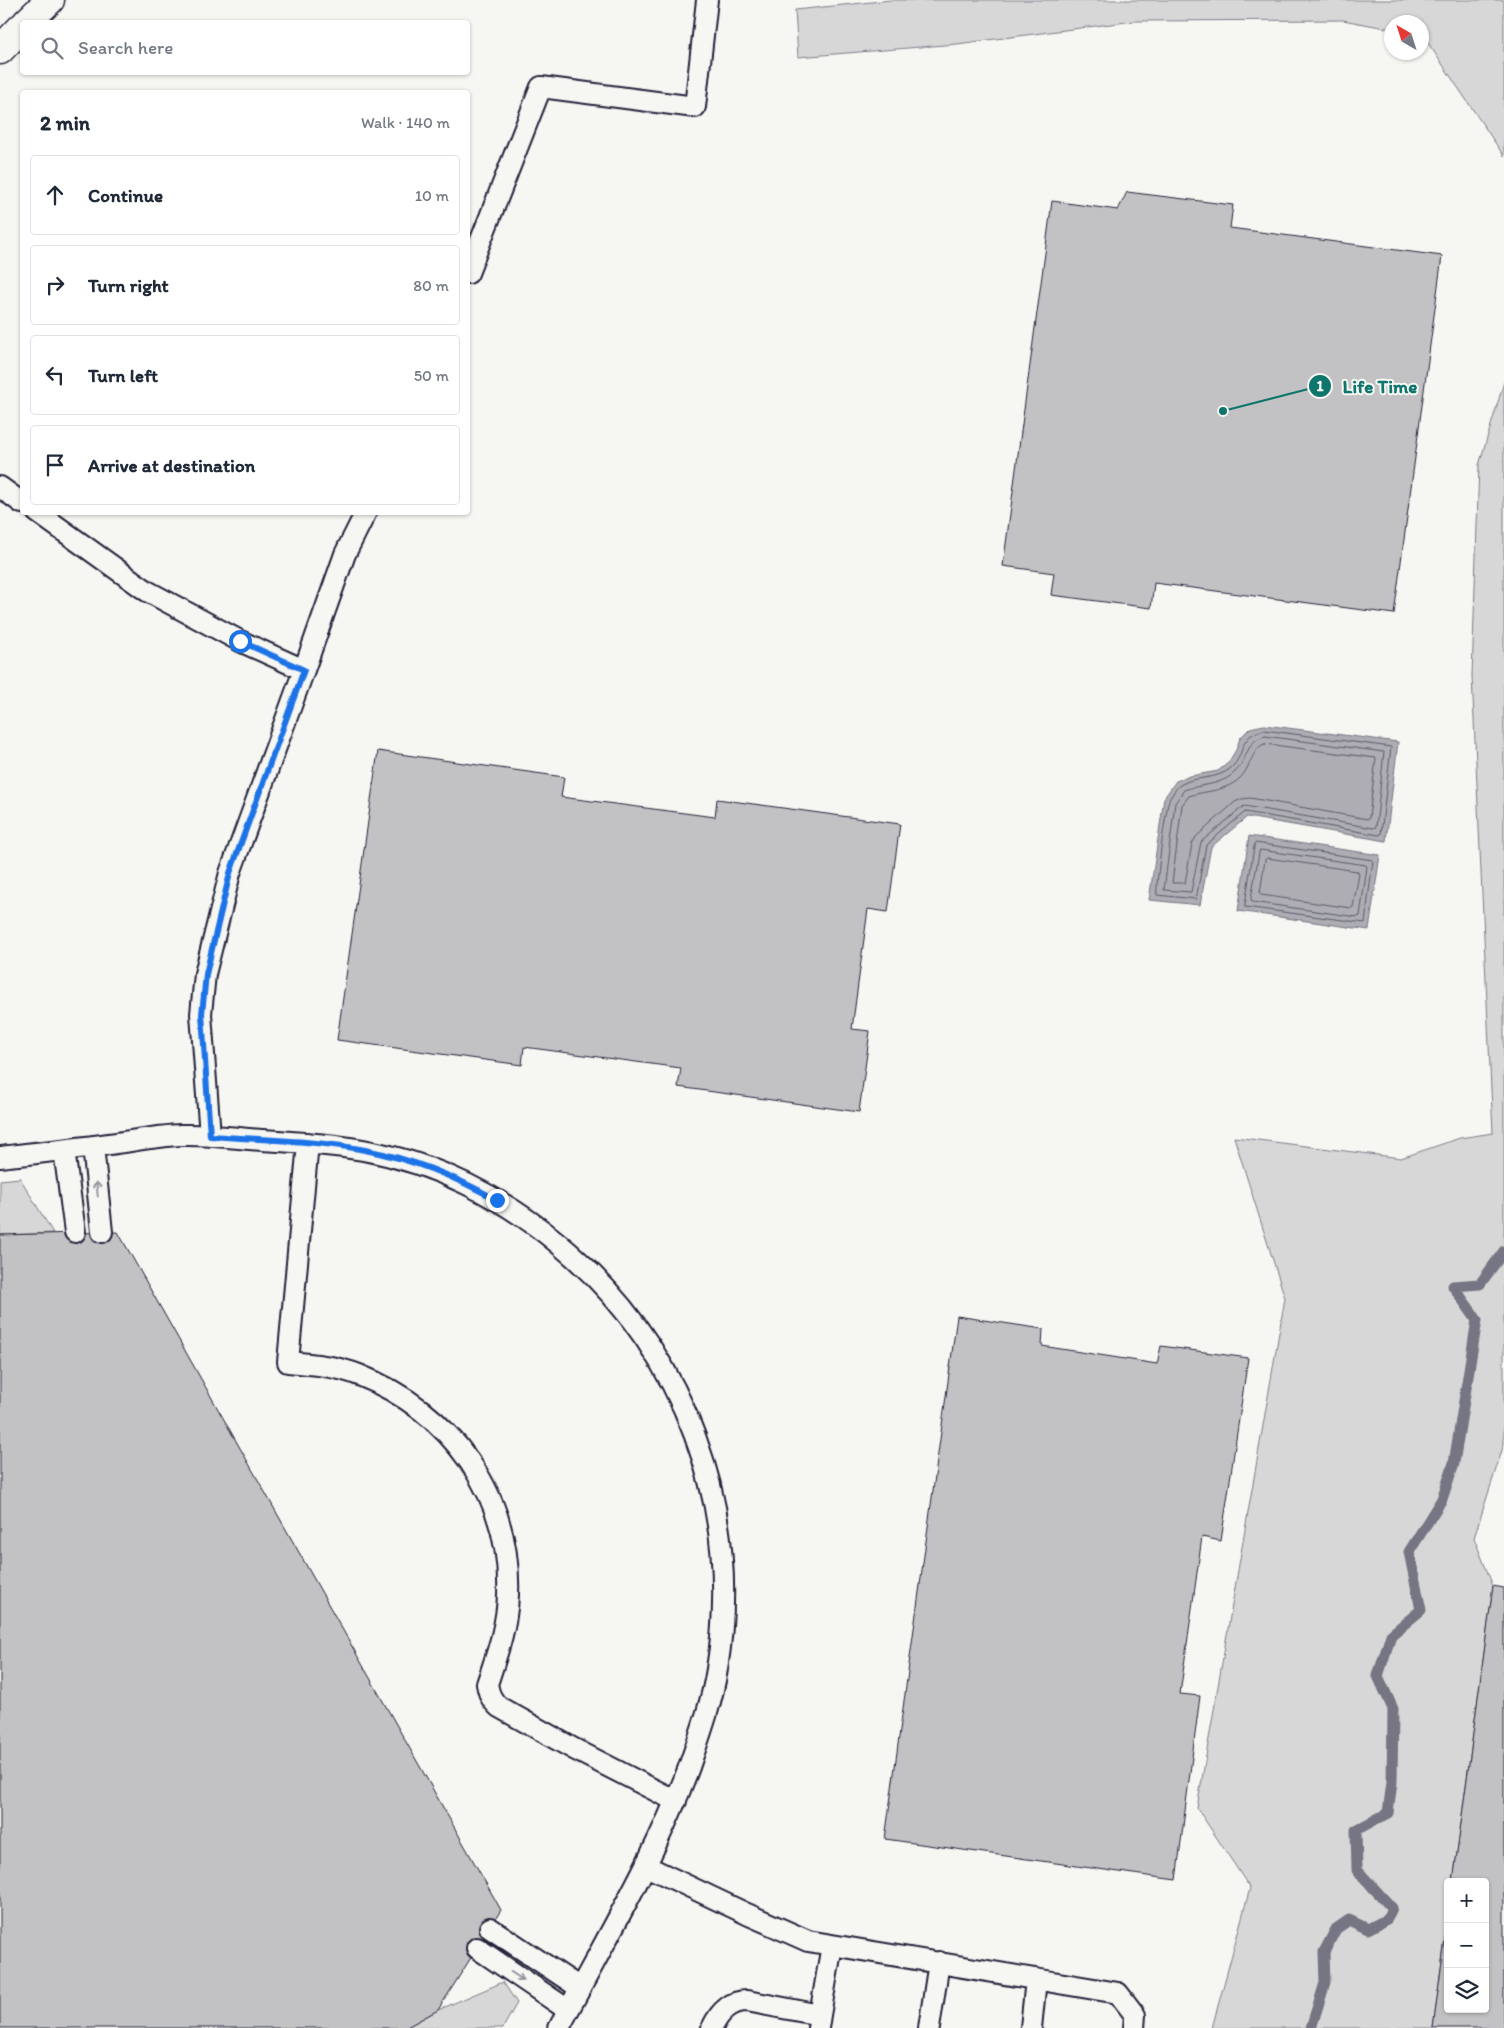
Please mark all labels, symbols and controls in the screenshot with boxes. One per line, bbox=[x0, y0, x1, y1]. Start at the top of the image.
north arrow bbox=[1384, 15, 1429, 60]
search box bbox=[20, 20, 470, 75]
icon: search bbox=[38, 34, 66, 62]
text: Search here bbox=[78, 36, 173, 59]
text: 2 min bbox=[40, 110, 90, 135]
text: Walk · 140 m bbox=[361, 113, 450, 132]
icon: ahead bbox=[41, 181, 69, 209]
text: Continue bbox=[88, 184, 163, 207]
text: 10 m bbox=[415, 186, 449, 205]
icon: right bbox=[41, 271, 69, 299]
text: Turn right bbox=[88, 274, 169, 297]
text: 80 m bbox=[413, 276, 449, 295]
icon: left bbox=[41, 361, 69, 389]
text: Turn left bbox=[88, 364, 158, 387]
text: 50 m bbox=[414, 366, 449, 385]
callout: Life Time bbox=[1308, 369, 1428, 403]
text: Life Time bbox=[1343, 375, 1417, 398]
text: 1 bbox=[1317, 377, 1324, 395]
icon: arrive bbox=[41, 451, 69, 479]
text: Arrive at destination bbox=[88, 454, 255, 477]
route start bbox=[229, 630, 252, 653]
one-way arrow bbox=[92, 1182, 102, 1198]
route end bbox=[486, 1189, 509, 1212]
map controls bbox=[1444, 1878, 1489, 2013]
button: + bbox=[1444, 1878, 1489, 1923]
button: − bbox=[1444, 1923, 1489, 1968]
button: layers bbox=[1444, 1968, 1489, 2013]
one-way arrow bbox=[510, 1971, 524, 1981]

